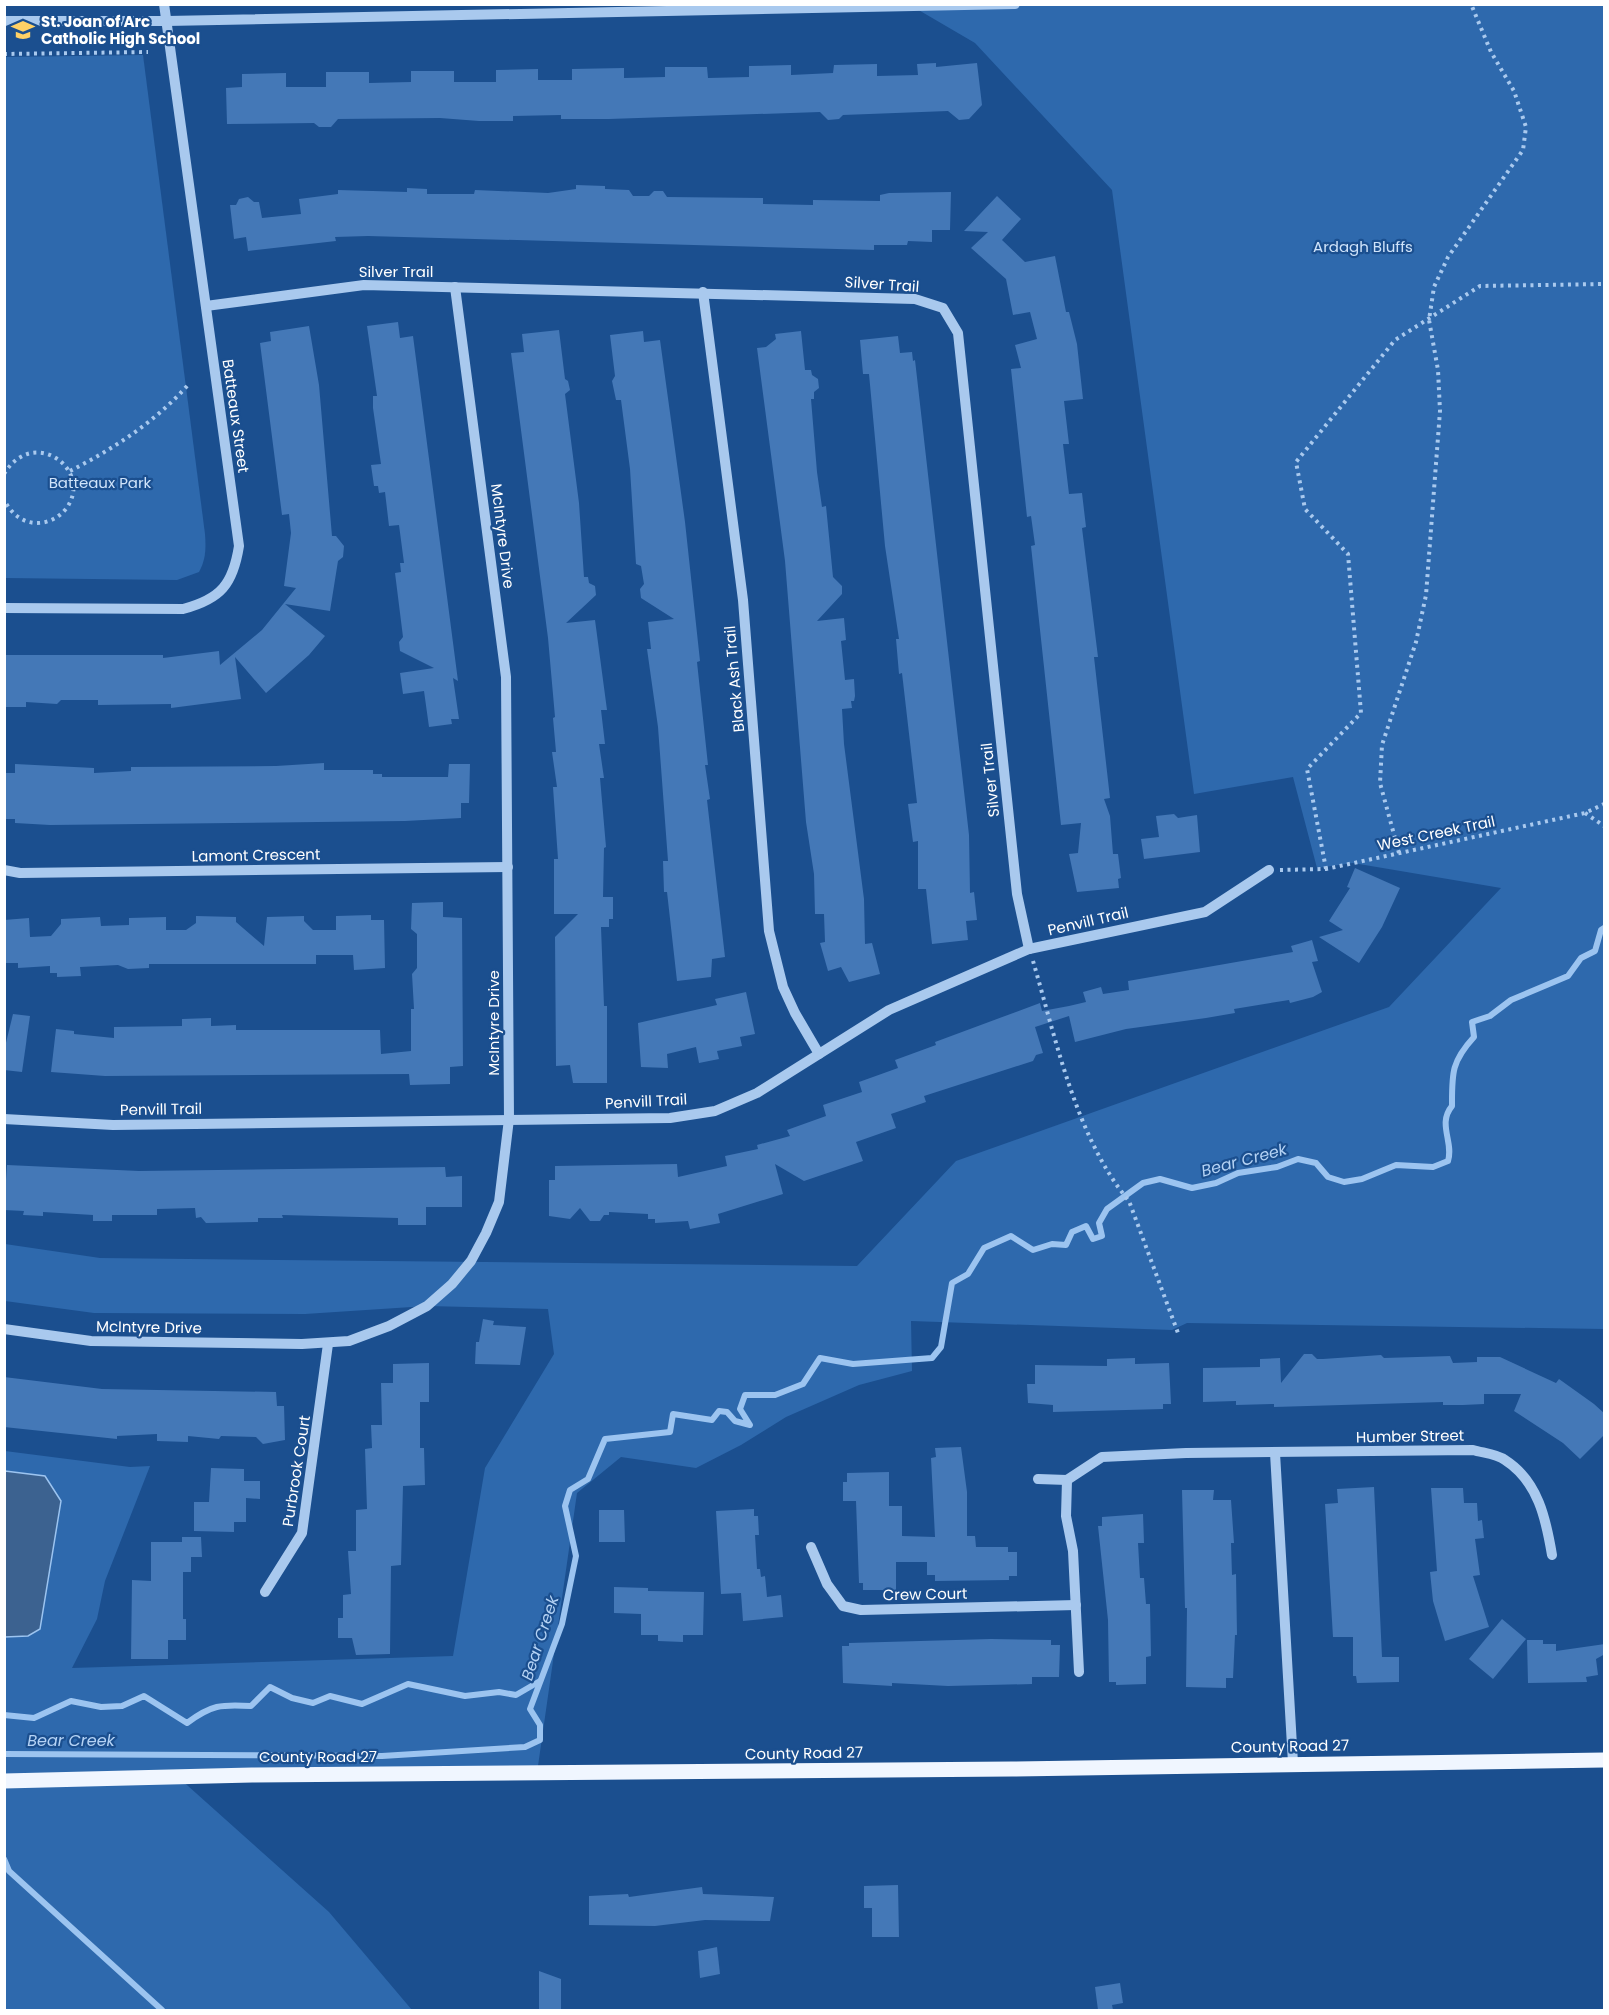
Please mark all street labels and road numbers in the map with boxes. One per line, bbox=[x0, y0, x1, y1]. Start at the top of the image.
street label: Silver Trail bbox=[359, 261, 433, 282]
street label: Silver Trail bbox=[844, 271, 920, 297]
street label: Batteaux Street bbox=[218, 358, 254, 474]
street label: McIntyre Drive bbox=[486, 482, 520, 590]
street label: Black Ash Trail bbox=[719, 625, 749, 733]
street label: Silver Trail bbox=[976, 742, 1004, 818]
street label: West Creek Trail bbox=[1375, 810, 1497, 856]
street label: Lamont Crescent bbox=[192, 843, 320, 867]
street label: Penvill Trail bbox=[1046, 902, 1130, 940]
street label: McIntyre Drive bbox=[483, 970, 504, 1076]
street label: Penvill Trail bbox=[604, 1088, 688, 1114]
street label: Penvill Trail bbox=[120, 1098, 202, 1120]
street label: McIntyre Drive bbox=[96, 1316, 202, 1338]
street label: Purbrook Court bbox=[277, 1414, 315, 1528]
street label: Humber Street bbox=[1356, 1425, 1464, 1447]
street label: Crew Court bbox=[883, 1583, 967, 1605]
street label: County Road 27 bbox=[1231, 1734, 1349, 1758]
street label: County Road 27 bbox=[745, 1741, 863, 1765]
street label: County Road 27 bbox=[259, 1746, 377, 1767]

